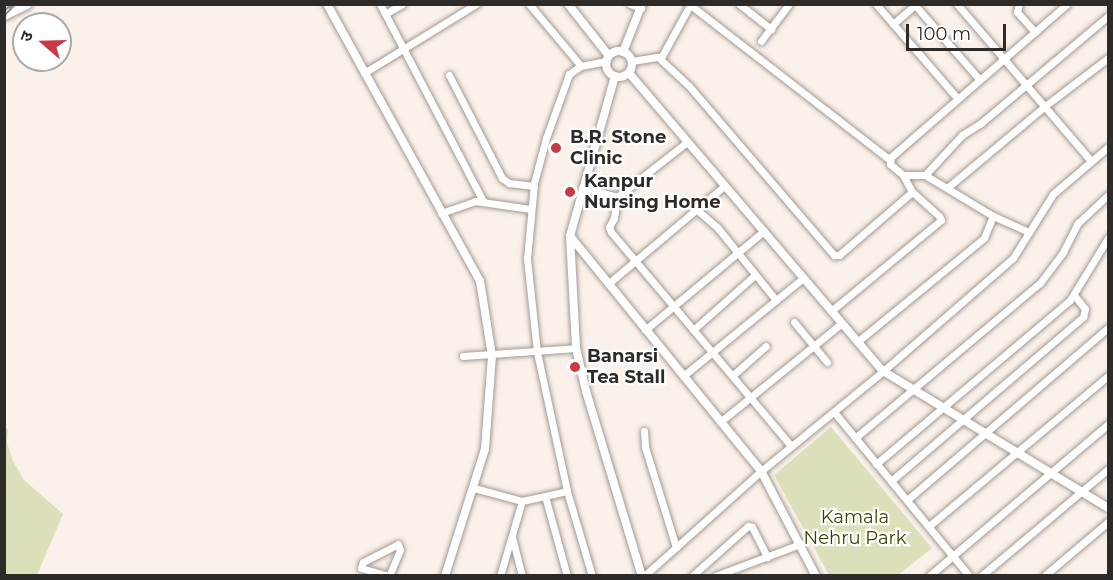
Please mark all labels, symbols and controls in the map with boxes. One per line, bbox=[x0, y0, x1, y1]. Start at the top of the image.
north arrow bbox=[12, 12, 72, 72]
scale bar bbox=[909, 12, 1010, 50]
text: 100 m bbox=[917, 23, 971, 45]
text: उ bbox=[16, 29, 37, 44]
place label: B.R. Stone Clinic bbox=[570, 127, 666, 170]
marker: B.R. Stone Clinic bbox=[547, 139, 565, 157]
place label: Kanpur Nursing Home bbox=[584, 171, 720, 213]
marker: Kanpur Nursing Home bbox=[561, 183, 579, 201]
place label: Banarsi Tea Stall bbox=[587, 346, 665, 388]
marker: Banarsi Tea Stall bbox=[568, 360, 582, 374]
park label: Kamala Nehru Park bbox=[804, 507, 906, 550]

